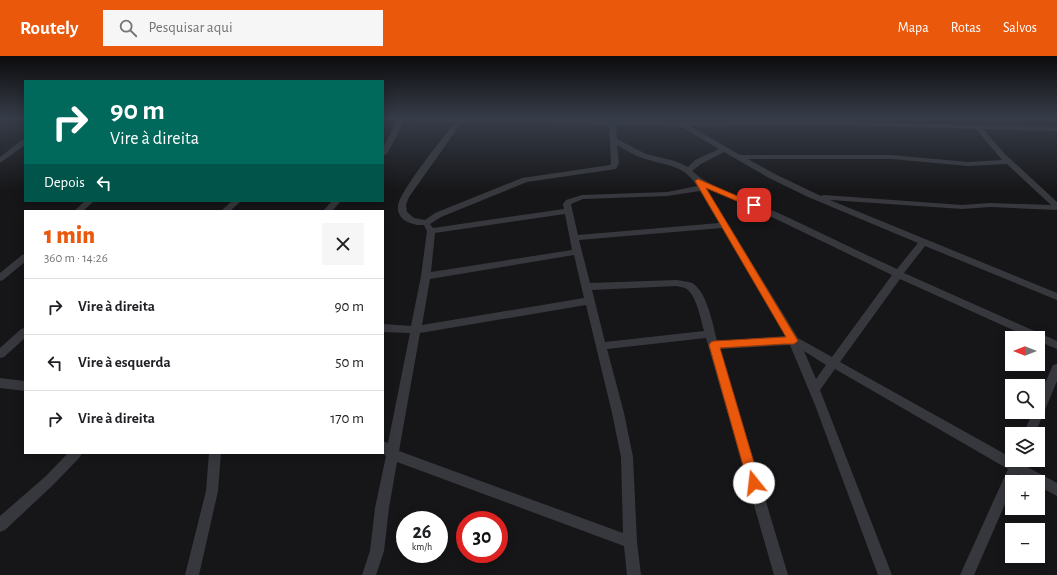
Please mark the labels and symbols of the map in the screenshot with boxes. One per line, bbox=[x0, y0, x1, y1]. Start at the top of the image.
pin bbox=[737, 188, 771, 222]
north arrow bbox=[1005, 331, 1045, 371]
position arrow bbox=[733, 462, 775, 504]
speed limit sign: 30 bbox=[456, 511, 508, 563]

